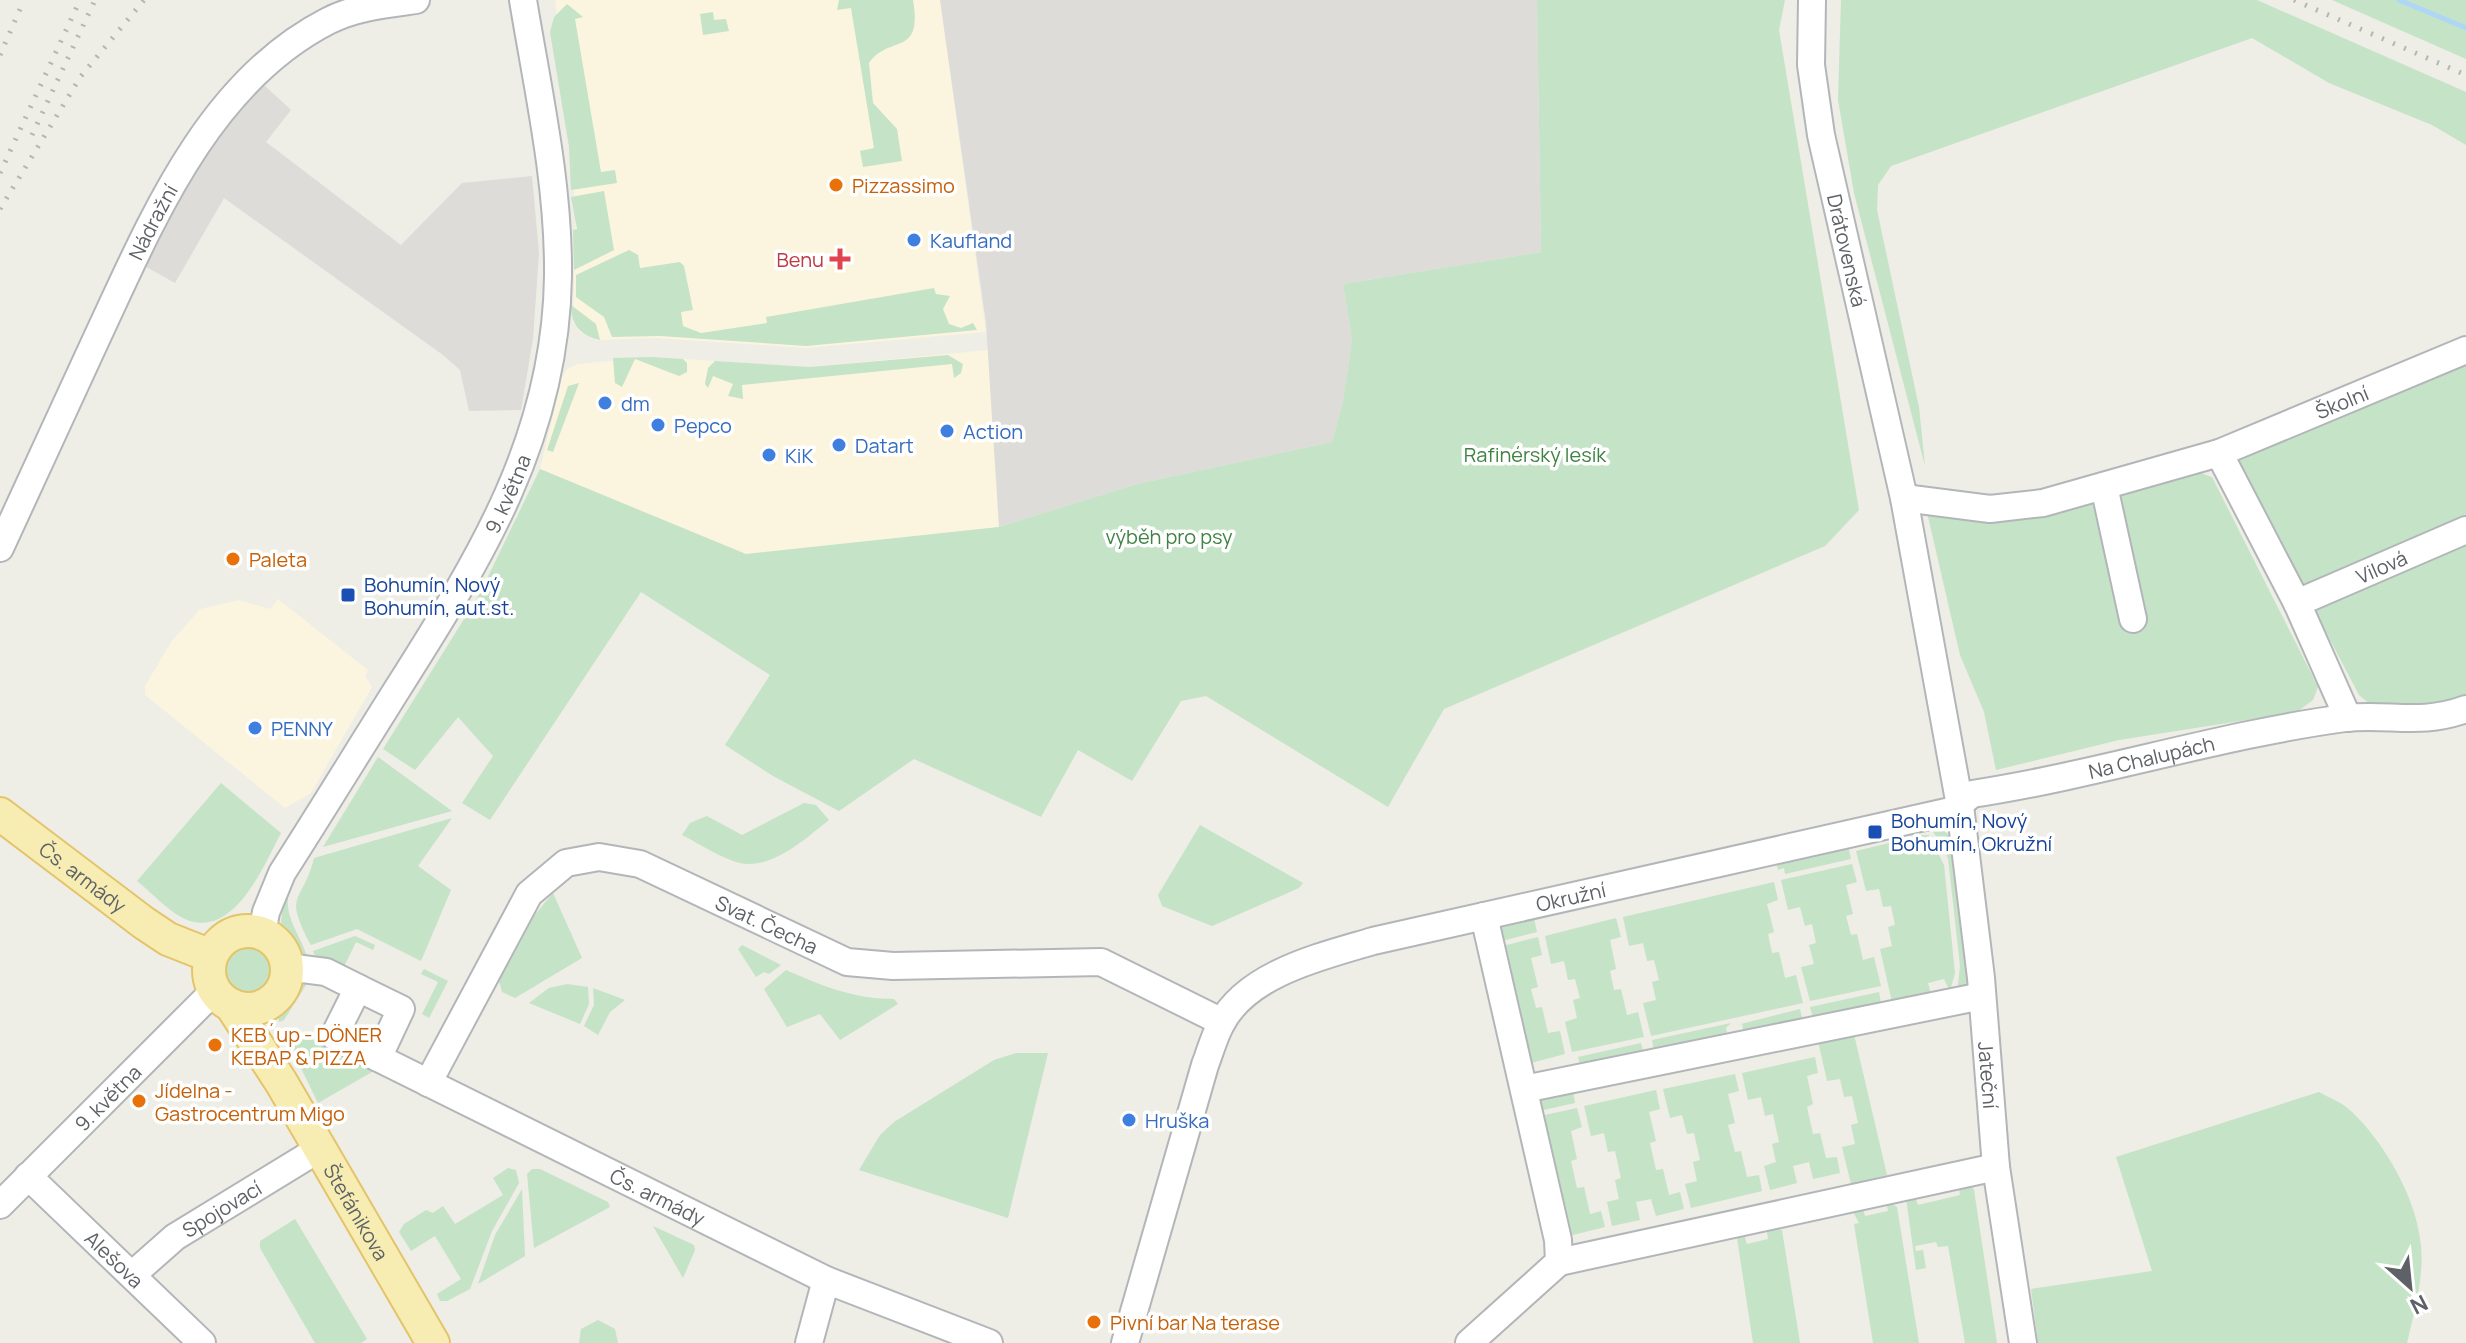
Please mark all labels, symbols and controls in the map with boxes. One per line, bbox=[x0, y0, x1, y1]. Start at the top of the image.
place label: Pizzassimo bbox=[852, 172, 955, 199]
marker: Pizzassimo bbox=[827, 176, 845, 194]
street label: Nádražní bbox=[122, 179, 183, 264]
street label: Drátovenská bbox=[1821, 191, 1873, 309]
place label: Kaufland bbox=[930, 227, 1012, 254]
marker: Kaufland bbox=[905, 231, 923, 249]
place label: Benu bbox=[777, 246, 824, 273]
marker: Benu bbox=[831, 250, 849, 268]
street label: Školní bbox=[2311, 379, 2373, 425]
place label: dm bbox=[621, 390, 650, 417]
marker: dm bbox=[596, 394, 614, 412]
place label: Pepco bbox=[674, 412, 732, 439]
marker: Pepco bbox=[649, 416, 667, 434]
place label: Action bbox=[963, 418, 1023, 445]
marker: Action bbox=[938, 422, 956, 440]
place label: Datart bbox=[855, 432, 914, 459]
marker: Datart bbox=[830, 436, 848, 454]
park label: Rafinérský lesík bbox=[1464, 441, 1607, 468]
place label: KiK bbox=[785, 442, 814, 469]
marker: KiK bbox=[760, 446, 778, 464]
street label: 9. května bbox=[478, 450, 536, 538]
park label: výběh pro psy bbox=[1105, 523, 1233, 550]
street label: Vilová bbox=[2352, 544, 2411, 589]
place label: Paleta bbox=[249, 546, 307, 573]
marker: Paleta bbox=[224, 550, 242, 568]
place label: Bohumín, Nový Bohumín, aut.st. bbox=[364, 571, 514, 621]
marker: Bohumín, Nový Bohumín, aut.st. bbox=[339, 586, 357, 604]
place label: PENNY bbox=[271, 715, 334, 742]
marker: PENNY bbox=[246, 719, 264, 737]
street label: Na Chalupách bbox=[2086, 729, 2217, 785]
place label: Bohumín, Nový Bohumín, Okružní bbox=[1891, 807, 2053, 857]
marker: Bohumín, Nový Bohumín, Okružní bbox=[1866, 823, 1884, 841]
street label: Čs. armády bbox=[34, 835, 132, 919]
street label: Okružní bbox=[1533, 876, 1609, 917]
street label: Svat. Čecha bbox=[711, 888, 822, 960]
place label: KEB´up - DÖNER KEBAP & PIZZA bbox=[231, 1021, 382, 1071]
marker: KEB´up - DÖNER KEBAP & PIZZA bbox=[206, 1036, 224, 1054]
street label: Jateční bbox=[1973, 1041, 2005, 1110]
street label: 9. května bbox=[68, 1058, 147, 1137]
place label: Jídelna - Gastrocentrum Migo bbox=[155, 1077, 345, 1127]
marker: Jídelna - Gastrocentrum Migo bbox=[130, 1092, 148, 1110]
place label: Hruška bbox=[1145, 1107, 1209, 1134]
marker: Hruška bbox=[1120, 1111, 1138, 1129]
street label: Štefánikova bbox=[318, 1158, 395, 1265]
street label: Čs. armády bbox=[606, 1162, 710, 1232]
street label: Spojovací bbox=[177, 1174, 267, 1243]
street label: Alešova bbox=[79, 1225, 150, 1294]
north arrow bbox=[2370, 1247, 2450, 1327]
text: N bbox=[2405, 1288, 2433, 1322]
place label: Pivní bar Na terase bbox=[1110, 1309, 1280, 1336]
marker: Pivní bar Na terase bbox=[1085, 1313, 1103, 1331]

